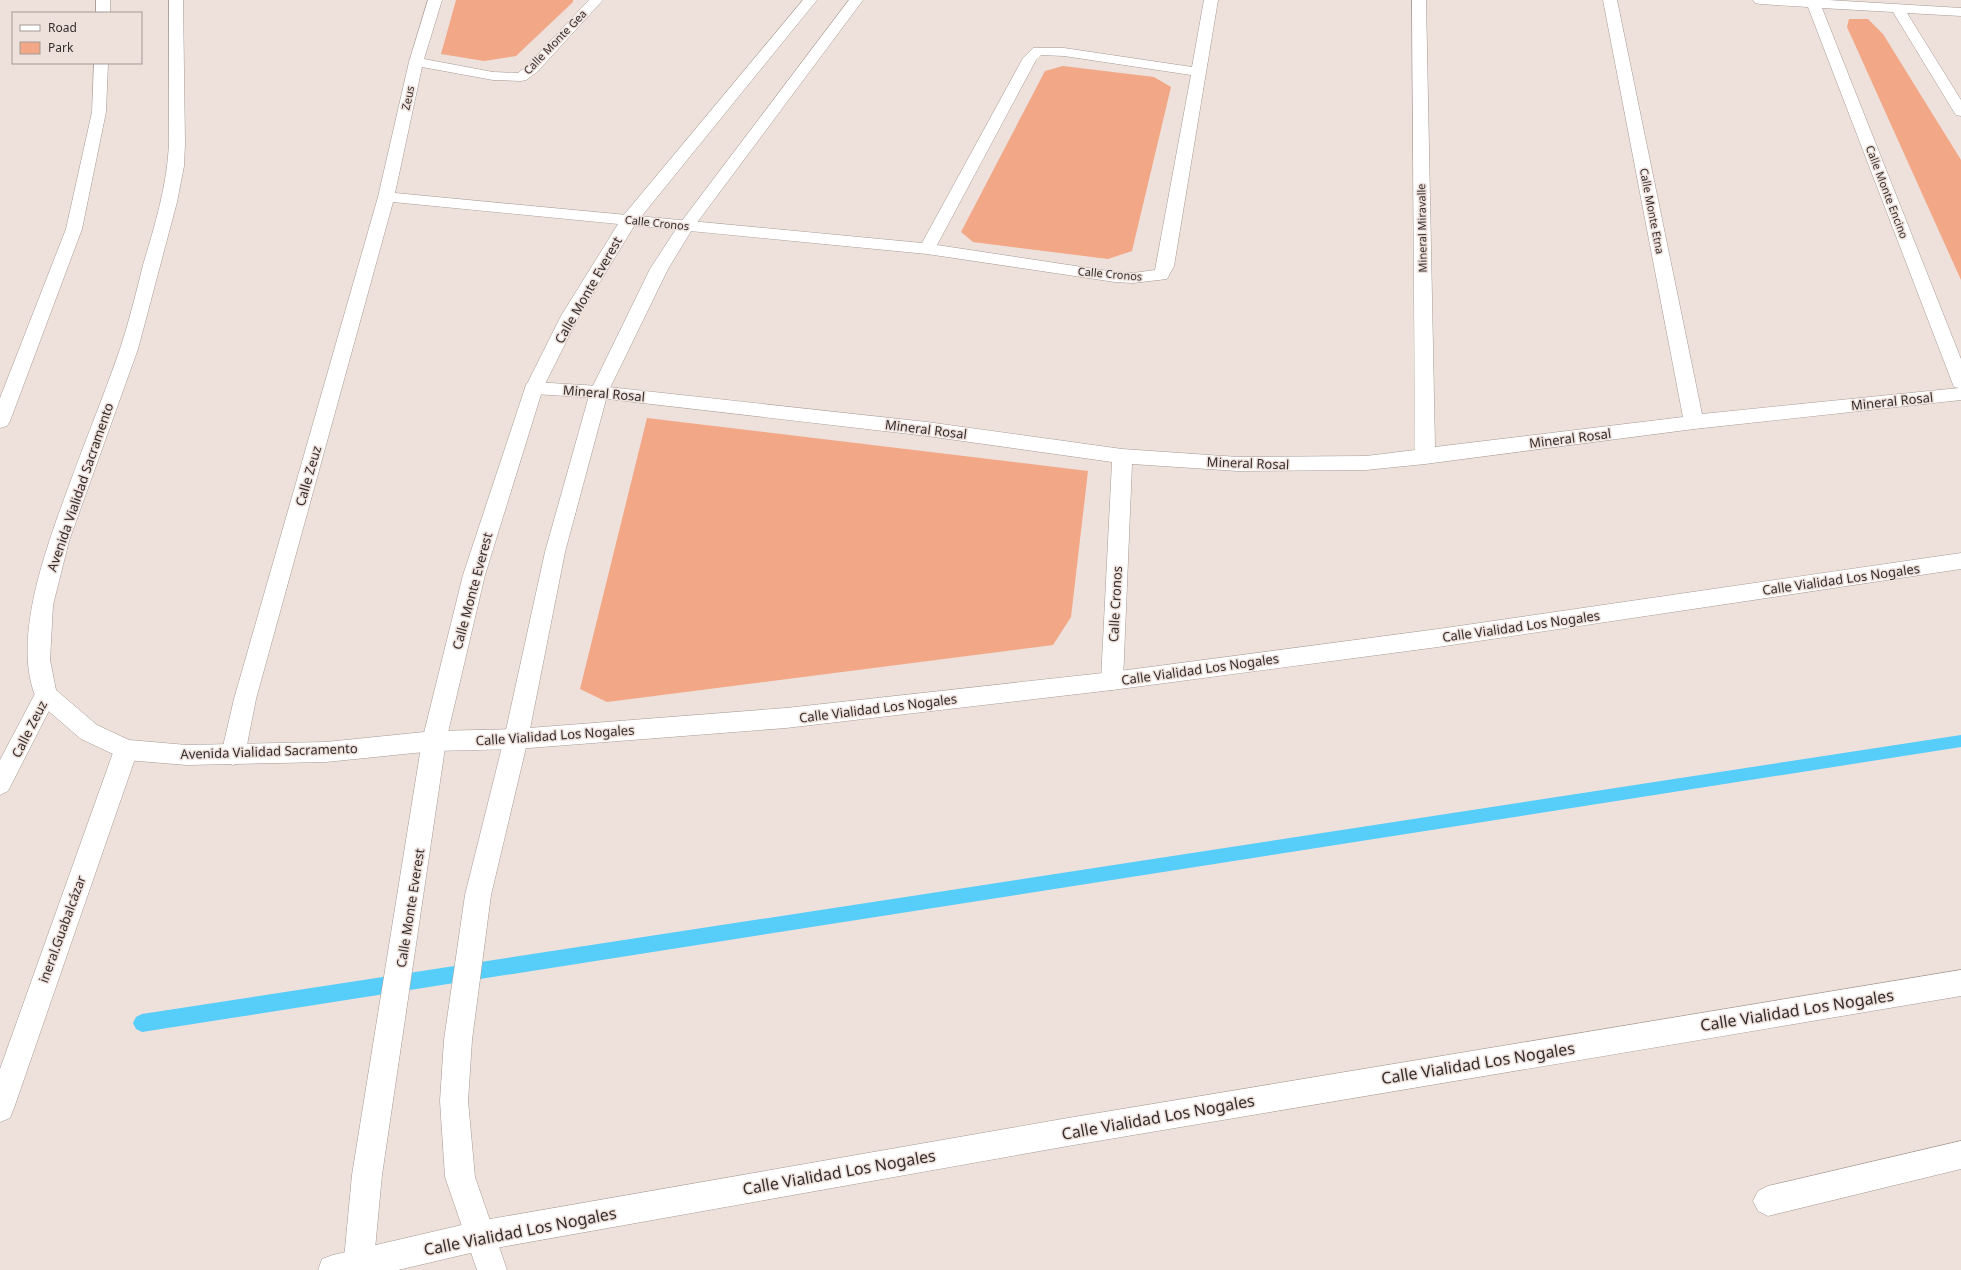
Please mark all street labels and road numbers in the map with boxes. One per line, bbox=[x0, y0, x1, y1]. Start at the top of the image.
street label: Calle Monte Gea bbox=[520, 6, 589, 77]
street label: Zeus bbox=[398, 84, 417, 111]
street label: Calle Monte Encino bbox=[1863, 143, 1912, 241]
street label: Calle Monte Etna bbox=[1637, 167, 1668, 255]
street label: Mineral Miravalle bbox=[1413, 183, 1430, 273]
street label: Calle Cronos bbox=[624, 212, 690, 233]
street label: Calle Monte Everest bbox=[550, 233, 626, 347]
street label: Calle Cronos bbox=[1077, 263, 1143, 284]
street label: Mineral Rosal bbox=[562, 380, 646, 406]
street label: Mineral Rosal bbox=[1850, 388, 1934, 414]
street label: Avenida Vialidad Sacramento bbox=[43, 400, 117, 574]
street label: Mineral Rosal bbox=[884, 415, 968, 443]
street label: Mineral Rosal bbox=[1528, 424, 1612, 452]
street label: Calle Zeuz bbox=[291, 444, 325, 508]
street label: Mineral Rosal bbox=[1206, 453, 1290, 473]
street label: Calle Monte Everest bbox=[448, 530, 496, 652]
street label: Calle Vialidad Los Nogales bbox=[1761, 559, 1921, 599]
street label: Calle Cronos bbox=[1104, 565, 1126, 643]
street label: Calle Vialidad Los Nogales bbox=[1441, 606, 1601, 646]
street label: Calle Vialidad Los Nogales bbox=[1120, 649, 1280, 689]
street label: Calle Vialidad Los Nogales bbox=[798, 689, 958, 727]
street label: Calle Zeuz bbox=[7, 697, 51, 761]
street label: Calle Vialidad Los Nogales bbox=[475, 720, 635, 750]
street label: Avenida Vialidad Sacramento bbox=[180, 739, 358, 763]
street label: Calle Monte Everest bbox=[392, 847, 428, 969]
street label: ineral.Guabalcázar bbox=[34, 872, 90, 985]
street label: Calle Vialidad Los Nogales bbox=[1699, 984, 1895, 1036]
street label: Calle Vialidad Los Nogales bbox=[1380, 1037, 1576, 1089]
street label: Calle Vialidad Los Nogales bbox=[1060, 1089, 1256, 1145]
street label: Calle Vialidad Los Nogales bbox=[741, 1144, 937, 1200]
street label: Calle Vialidad Los Nogales bbox=[422, 1202, 618, 1260]

